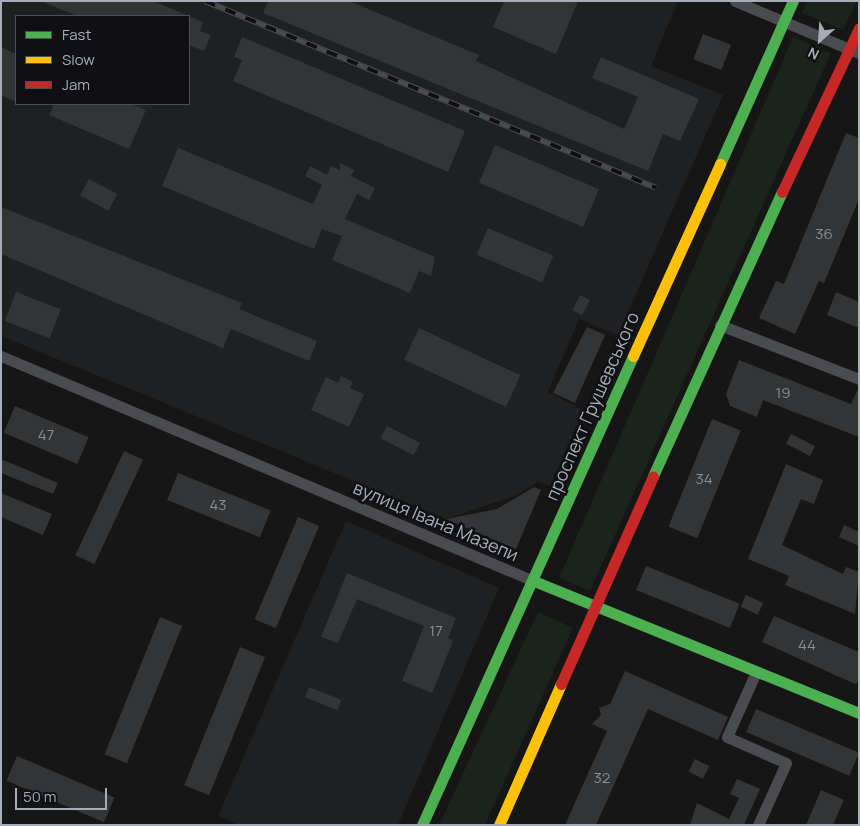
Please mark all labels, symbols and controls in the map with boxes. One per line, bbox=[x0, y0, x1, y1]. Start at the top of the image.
legend bbox=[15, 15, 190, 105]
north arrow bbox=[795, 15, 845, 65]
text: Fast bbox=[62, 24, 91, 45]
text: N bbox=[805, 43, 822, 65]
text: Slow bbox=[62, 49, 95, 70]
text: Jam bbox=[62, 74, 90, 95]
house number: 36 bbox=[815, 225, 833, 243]
street label: проспект Грушевського bbox=[541, 308, 643, 504]
house number: 19 bbox=[775, 384, 791, 402]
house number: 47 bbox=[38, 426, 54, 444]
house number: 34 bbox=[695, 470, 713, 488]
street label: вулиця Івана Мазепи bbox=[350, 476, 522, 566]
house number: 43 bbox=[209, 496, 227, 514]
house number: 17 bbox=[429, 622, 443, 640]
house number: 44 bbox=[798, 636, 816, 654]
house number: 32 bbox=[594, 769, 610, 787]
scale bar bbox=[18, 778, 110, 810]
text: 50 m bbox=[23, 786, 57, 807]

